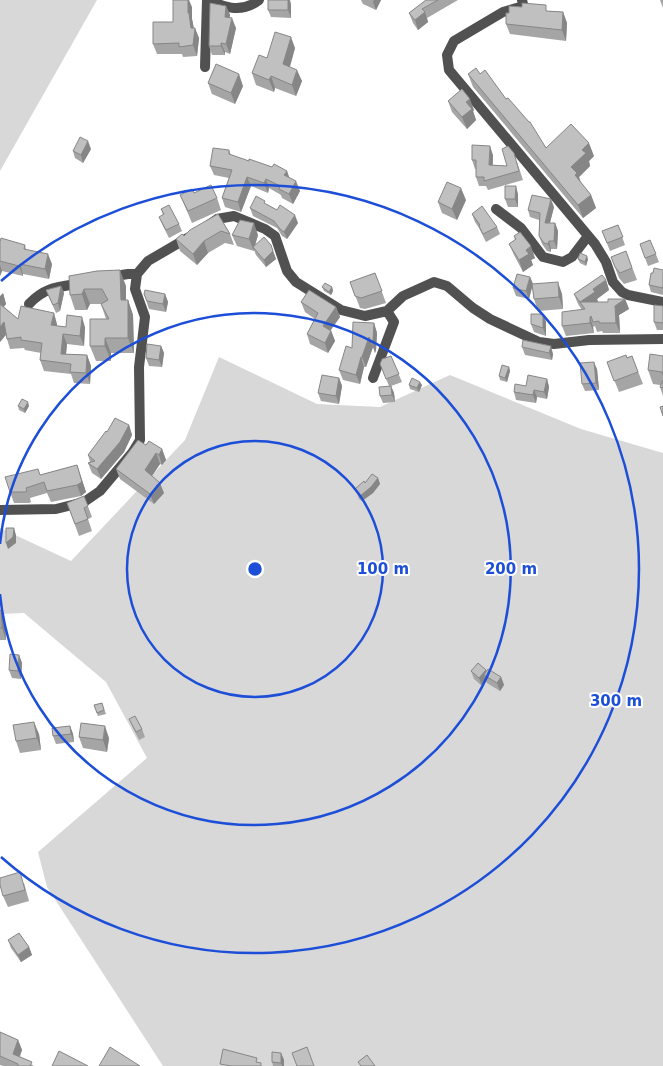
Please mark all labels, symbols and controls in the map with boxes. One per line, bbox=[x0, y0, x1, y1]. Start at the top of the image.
centre of rings bbox=[246, 560, 264, 578]
text: 100 m bbox=[357, 560, 409, 578]
text: 200 m bbox=[485, 560, 537, 578]
text: 300 m bbox=[590, 692, 642, 710]

